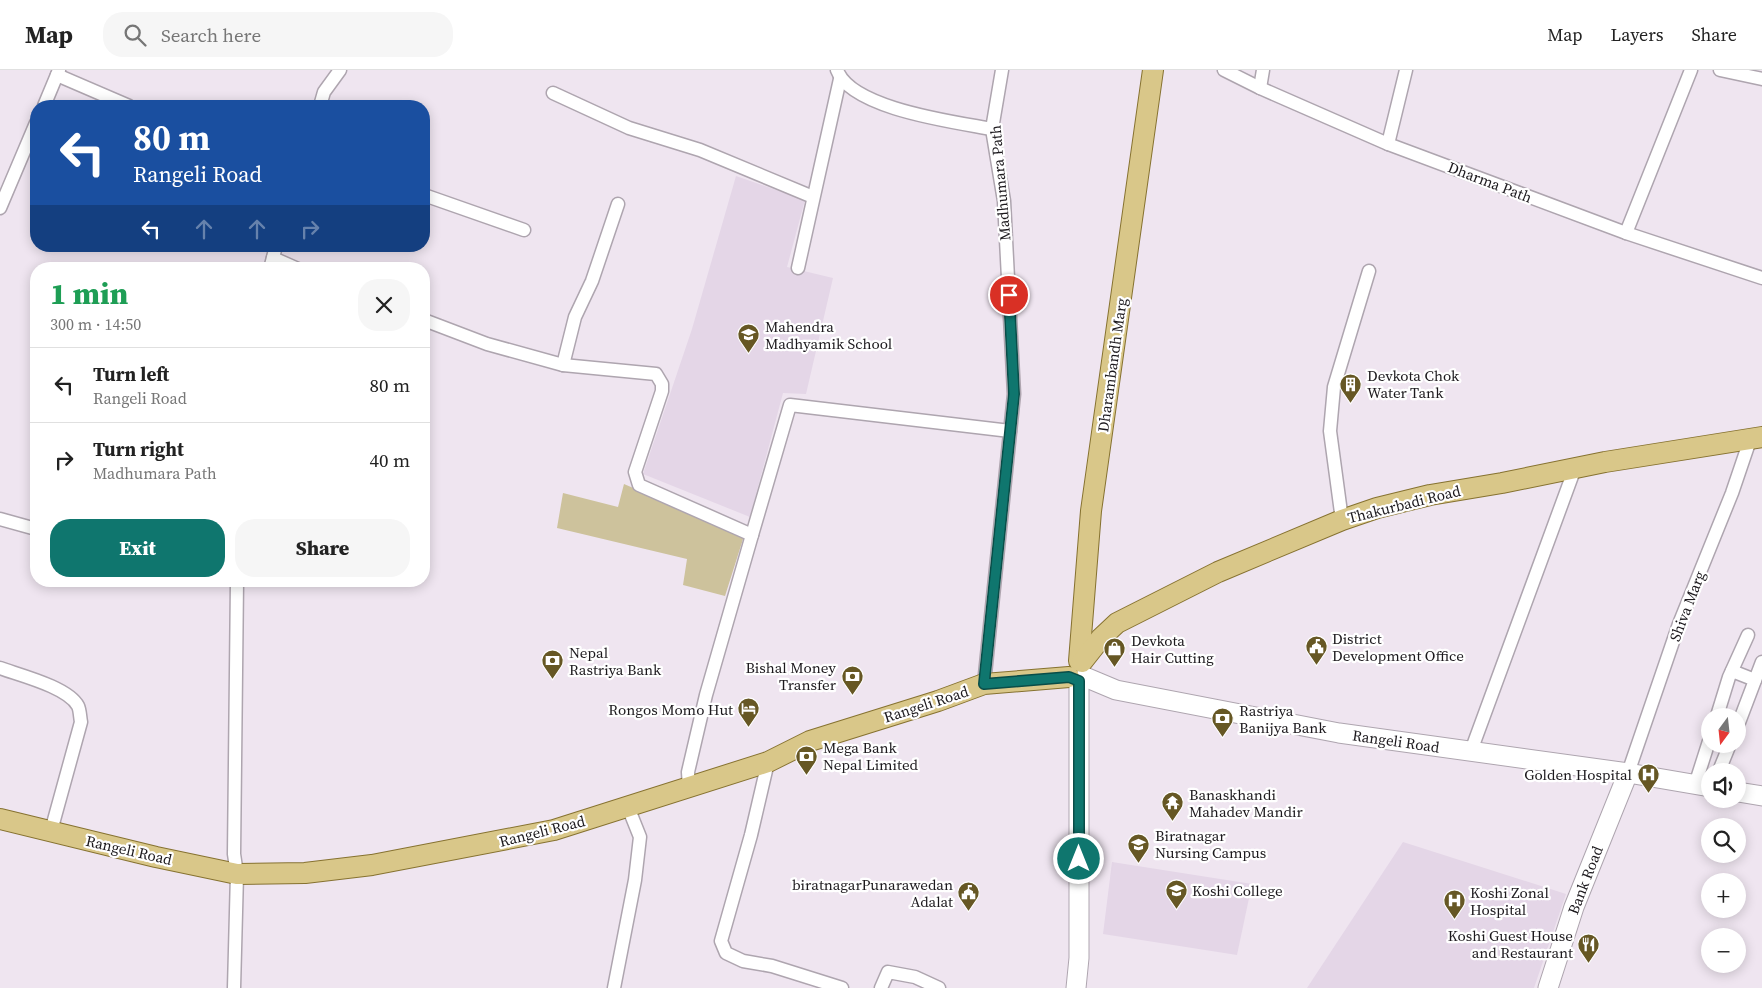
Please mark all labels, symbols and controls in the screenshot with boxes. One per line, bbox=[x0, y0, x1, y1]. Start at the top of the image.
search box bbox=[103, 12, 453, 57]
text: Map bbox=[25, 18, 73, 51]
icon: search bbox=[121, 21, 149, 49]
text: Search here bbox=[161, 22, 261, 48]
text: Map bbox=[1547, 22, 1582, 47]
text: Layers bbox=[1610, 22, 1663, 47]
text: Share bbox=[1691, 22, 1737, 47]
text: 80 m bbox=[133, 114, 210, 162]
icon: left bbox=[50, 120, 115, 185]
street label: Madhumara Path bbox=[984, 124, 1016, 242]
street label: Dharma Path bbox=[1445, 156, 1535, 208]
text: Rangeli Road bbox=[133, 159, 262, 189]
icon: left bbox=[137, 215, 165, 243]
icon: ahead bbox=[190, 215, 218, 243]
icon: ahead bbox=[243, 215, 271, 243]
icon: right bbox=[296, 215, 324, 243]
text: 1 min bbox=[50, 273, 128, 314]
pin bbox=[988, 274, 1030, 316]
button: close bbox=[358, 279, 410, 331]
icon: arrive bbox=[995, 281, 1023, 309]
street label: Dharambandh Marg bbox=[1092, 296, 1132, 434]
text: 300 m · 14:50 bbox=[50, 313, 141, 335]
place label: Mahendra Madhyamik School bbox=[765, 316, 893, 354]
school or university icon: Mahendra Madhyamik School bbox=[737, 323, 761, 354]
text: Turn left bbox=[93, 361, 169, 387]
place label: Devkota Chok Water Tank bbox=[1367, 365, 1460, 403]
icon: left bbox=[50, 371, 78, 399]
text: 80 m bbox=[369, 372, 410, 398]
building icon: Devkota Chok Water Tank bbox=[1339, 372, 1363, 403]
text: Rangeli Road bbox=[93, 387, 187, 409]
text: Turn right bbox=[93, 436, 184, 462]
icon: right bbox=[50, 446, 78, 474]
text: 40 m bbox=[369, 447, 410, 473]
text: Madhumara Path bbox=[93, 462, 217, 484]
street label: Thakurbadi Road bbox=[1345, 480, 1463, 528]
button: Exit bbox=[50, 519, 225, 577]
button: Share bbox=[235, 519, 410, 577]
street label: Shiva Marg bbox=[1664, 567, 1710, 644]
place label: District Development Office bbox=[1332, 628, 1464, 666]
place label: Devkota Hair Cutting bbox=[1131, 630, 1214, 668]
public building icon: District Development Office bbox=[1304, 635, 1328, 666]
shop icon: Devkota Hair Cutting bbox=[1103, 637, 1127, 668]
place label: Nepal Rastriya Bank bbox=[569, 642, 662, 680]
bank icon: Nepal Rastriya Bank bbox=[541, 649, 565, 680]
place label: Bishal Money Transfer bbox=[745, 657, 837, 695]
bank icon: Bishal Money Transfer bbox=[840, 664, 864, 695]
street label: Rangeli Road bbox=[881, 680, 972, 728]
hotel icon: Rongos Momo Hut bbox=[737, 697, 761, 728]
place label: Rongos Momo Hut bbox=[608, 699, 733, 720]
place label: Rastriya Banijya Bank bbox=[1239, 700, 1327, 738]
bank icon: Rastriya Banijya Bank bbox=[1211, 707, 1235, 738]
north arrow bbox=[1701, 708, 1746, 752]
map controls bbox=[1701, 708, 1746, 973]
street label: Rangeli Road bbox=[1351, 724, 1441, 758]
place label: Mega Bank Nepal Limited bbox=[823, 737, 919, 775]
bank icon: Mega Bank Nepal Limited bbox=[795, 744, 819, 775]
hospital icon: Golden Hospital bbox=[1636, 762, 1660, 793]
button: sound bbox=[1701, 763, 1746, 808]
place label: Golden Hospital bbox=[1524, 764, 1633, 785]
place label: Banaskhandi Mahadev Mandir bbox=[1189, 784, 1303, 822]
temple icon: Banaskhandi Mahadev Mandir bbox=[1161, 791, 1185, 822]
street label: Rangeli Road bbox=[497, 810, 588, 852]
button: search bbox=[1701, 818, 1746, 863]
place label: Biratnagar Nursing Campus bbox=[1155, 825, 1266, 863]
street label: Rangeli Road bbox=[84, 830, 175, 870]
position arrow bbox=[1052, 832, 1104, 884]
school or university icon: Biratnagar Nursing Campus bbox=[1127, 832, 1151, 863]
street label: Bank Road bbox=[1562, 842, 1608, 917]
button: + bbox=[1701, 873, 1746, 918]
place label: biratnagarPunarawedan Adalat bbox=[792, 874, 953, 912]
school or university icon: Koshi College bbox=[1164, 878, 1188, 909]
place label: Koshi College bbox=[1192, 880, 1283, 901]
public building icon: biratnagarPunarawedan Adalat bbox=[957, 881, 981, 912]
place label: Koshi Zonal Hospital bbox=[1470, 882, 1550, 920]
hospital icon: Koshi Zonal Hospital bbox=[1442, 889, 1466, 920]
place label: Koshi Guest House and Restaurant bbox=[1448, 925, 1573, 963]
button: − bbox=[1701, 928, 1746, 973]
restaurant icon: Koshi Guest House and Restaurant bbox=[1577, 932, 1601, 963]

